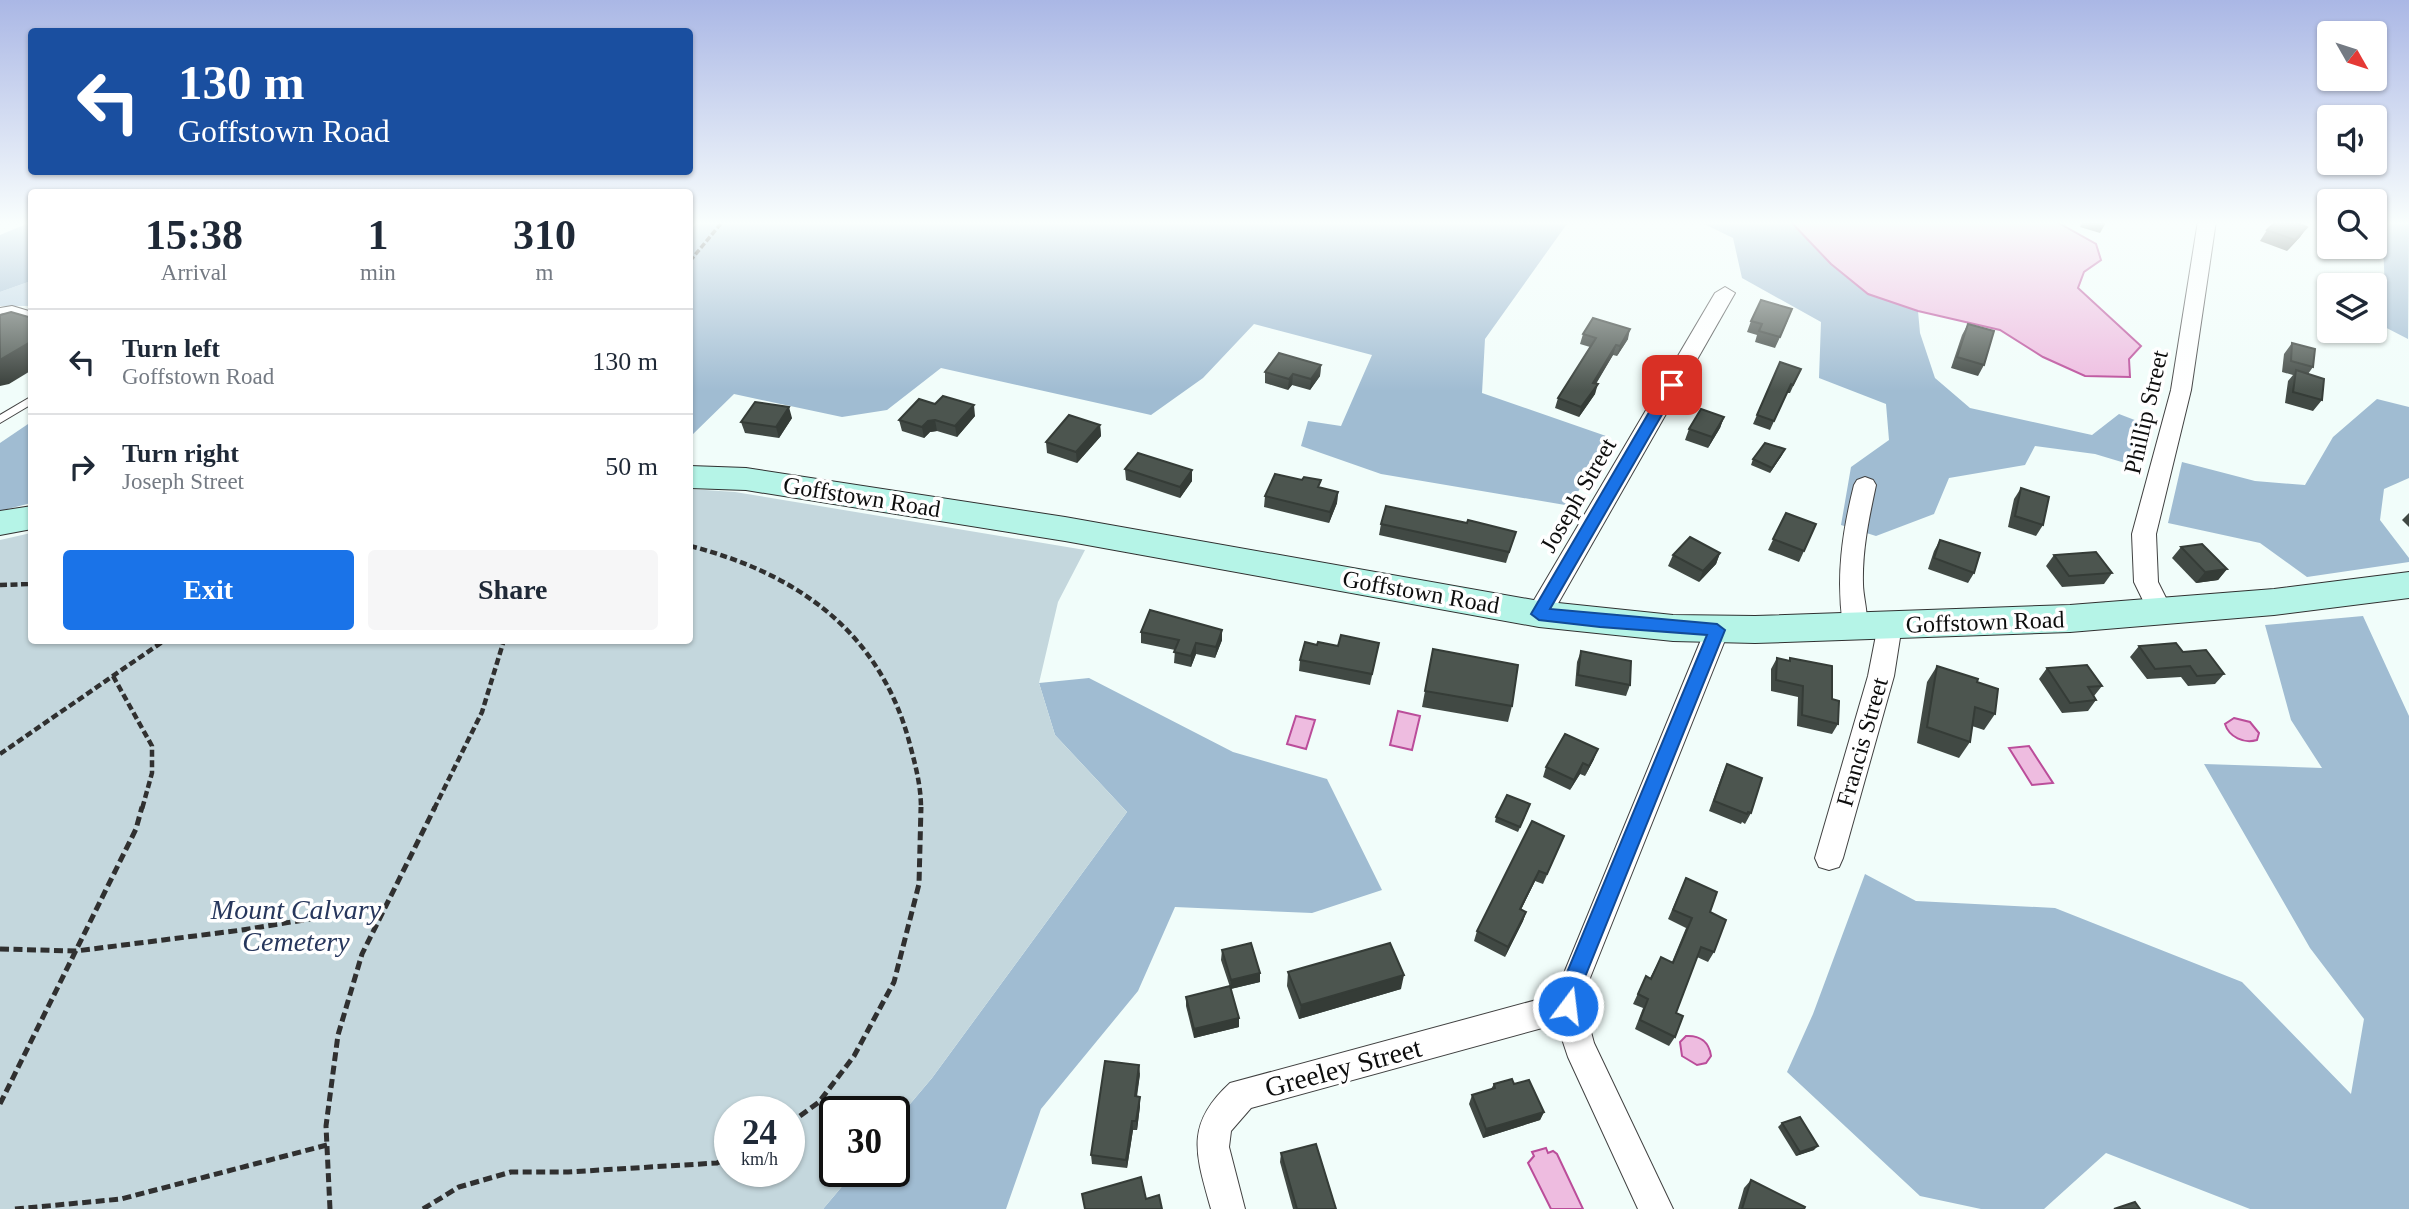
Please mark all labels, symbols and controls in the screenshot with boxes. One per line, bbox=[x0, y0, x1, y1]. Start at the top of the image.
north arrow bbox=[2317, 21, 2387, 91]
map controls bbox=[2317, 21, 2387, 343]
text: 130 m bbox=[178, 55, 305, 110]
icon: left bbox=[63, 56, 154, 147]
button: sound bbox=[2317, 105, 2387, 175]
text: Goffstown Road bbox=[178, 113, 390, 149]
button: search bbox=[2317, 189, 2387, 259]
text: 15:38 bbox=[145, 212, 243, 258]
text: 1 bbox=[367, 212, 388, 258]
text: 310 bbox=[513, 212, 576, 258]
text: Arrival bbox=[161, 260, 227, 285]
text: min bbox=[360, 260, 396, 285]
text: m bbox=[535, 260, 553, 285]
button: layers bbox=[2317, 273, 2387, 343]
text: Turn left bbox=[122, 334, 220, 363]
icon: left bbox=[63, 343, 101, 381]
text: 130 m bbox=[592, 347, 658, 376]
street label: Phillip Street bbox=[2119, 347, 2173, 476]
pin bbox=[1642, 355, 1702, 415]
text: Goffstown Road bbox=[122, 364, 274, 389]
icon: arrive bbox=[1653, 366, 1691, 404]
street label: Joseph Street bbox=[1535, 433, 1621, 557]
text: Turn right bbox=[122, 439, 239, 468]
icon: right bbox=[63, 448, 101, 486]
text: 50 m bbox=[605, 452, 658, 481]
text: Joseph Street bbox=[122, 469, 244, 494]
street label: Goffstown Road bbox=[781, 472, 943, 522]
button: Exit bbox=[63, 550, 354, 630]
button: Share bbox=[368, 550, 658, 630]
street label: Goffstown Road bbox=[1341, 565, 1501, 619]
street label: Goffstown Road bbox=[1905, 606, 2065, 638]
street label: Francis Street bbox=[1831, 674, 1893, 809]
park label: Mount Calvary Cemetery bbox=[210, 894, 382, 957]
position arrow bbox=[1531, 969, 1605, 1043]
street label: Greeley Street bbox=[1261, 1032, 1425, 1103]
speed limit sign: 30 bbox=[819, 1096, 910, 1187]
text: 24 bbox=[742, 1113, 777, 1152]
text: km/h bbox=[741, 1149, 778, 1169]

